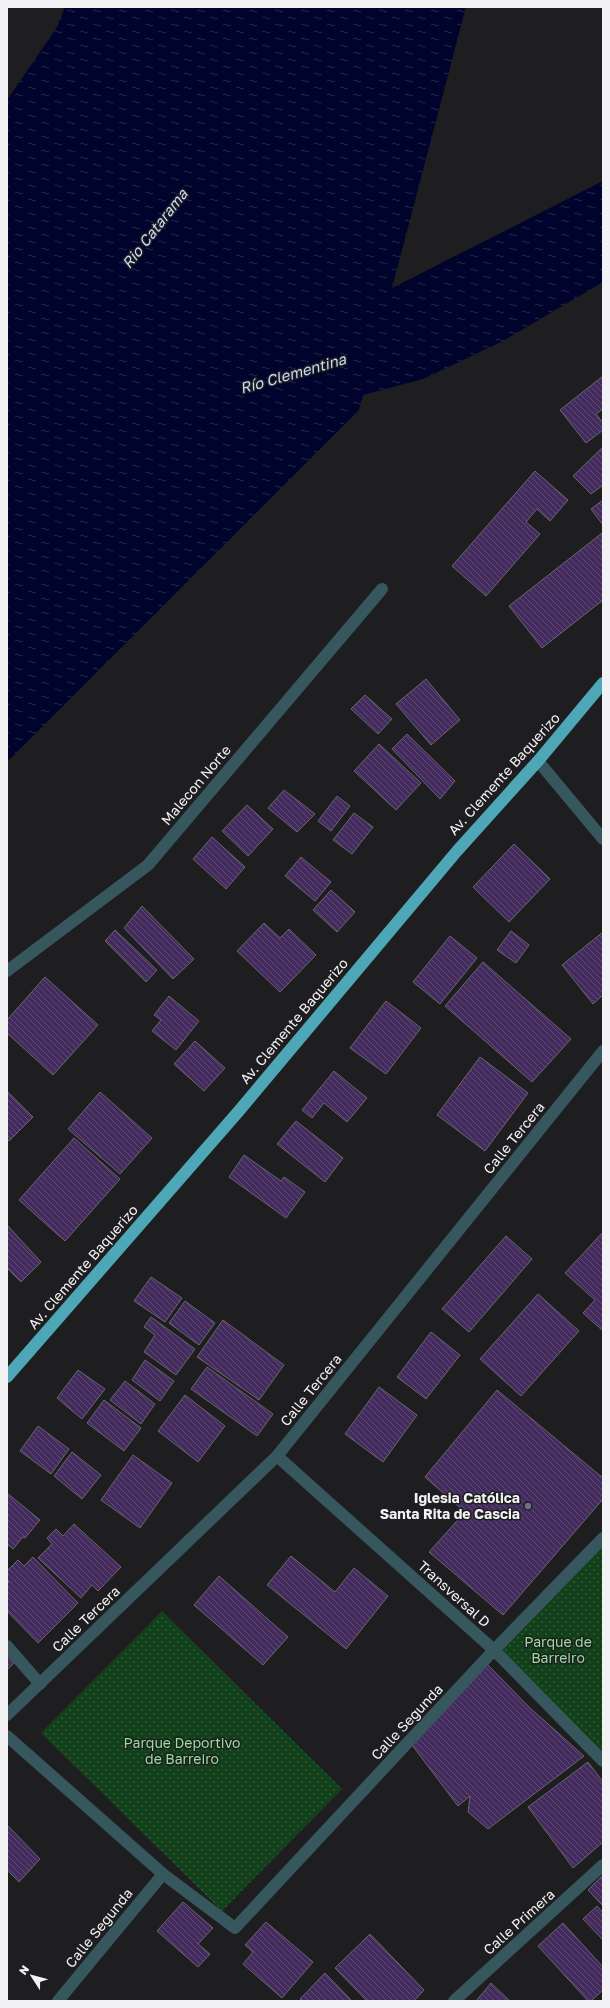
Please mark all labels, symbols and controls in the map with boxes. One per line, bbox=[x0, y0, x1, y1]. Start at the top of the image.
water label: Rio Catarama bbox=[118, 185, 191, 272]
water label: Río Clementina bbox=[238, 349, 348, 397]
street label: Av. Clemente Baquerizo bbox=[444, 709, 563, 838]
street label: Malecon Norte bbox=[157, 741, 234, 828]
street label: Av. Clemente Baquerizo bbox=[236, 954, 351, 1087]
street label: Calle Tercera bbox=[479, 1098, 548, 1177]
street label: Av. Clemente Baquerizo bbox=[24, 1201, 141, 1332]
street label: Calle Tercera bbox=[276, 1350, 345, 1429]
place label: Iglesia Católica Santa Rita de Cascia bbox=[380, 1489, 520, 1522]
marker: Iglesia Católica Santa Rita de Cascia bbox=[523, 1501, 533, 1511]
street label: Transversal D bbox=[415, 1557, 494, 1630]
street label: Calle Tercera bbox=[48, 1582, 123, 1655]
park label: Parque de Barreiro bbox=[524, 1633, 592, 1666]
street label: Calle Segunda bbox=[367, 1680, 446, 1763]
park label: Parque Deportivo de Barreiro bbox=[124, 1734, 240, 1767]
street label: Calle Segunda bbox=[61, 1885, 136, 1971]
street label: Calle Primera bbox=[480, 1885, 558, 1958]
north arrow bbox=[12, 1956, 52, 1996]
text: N bbox=[16, 1963, 31, 1977]

